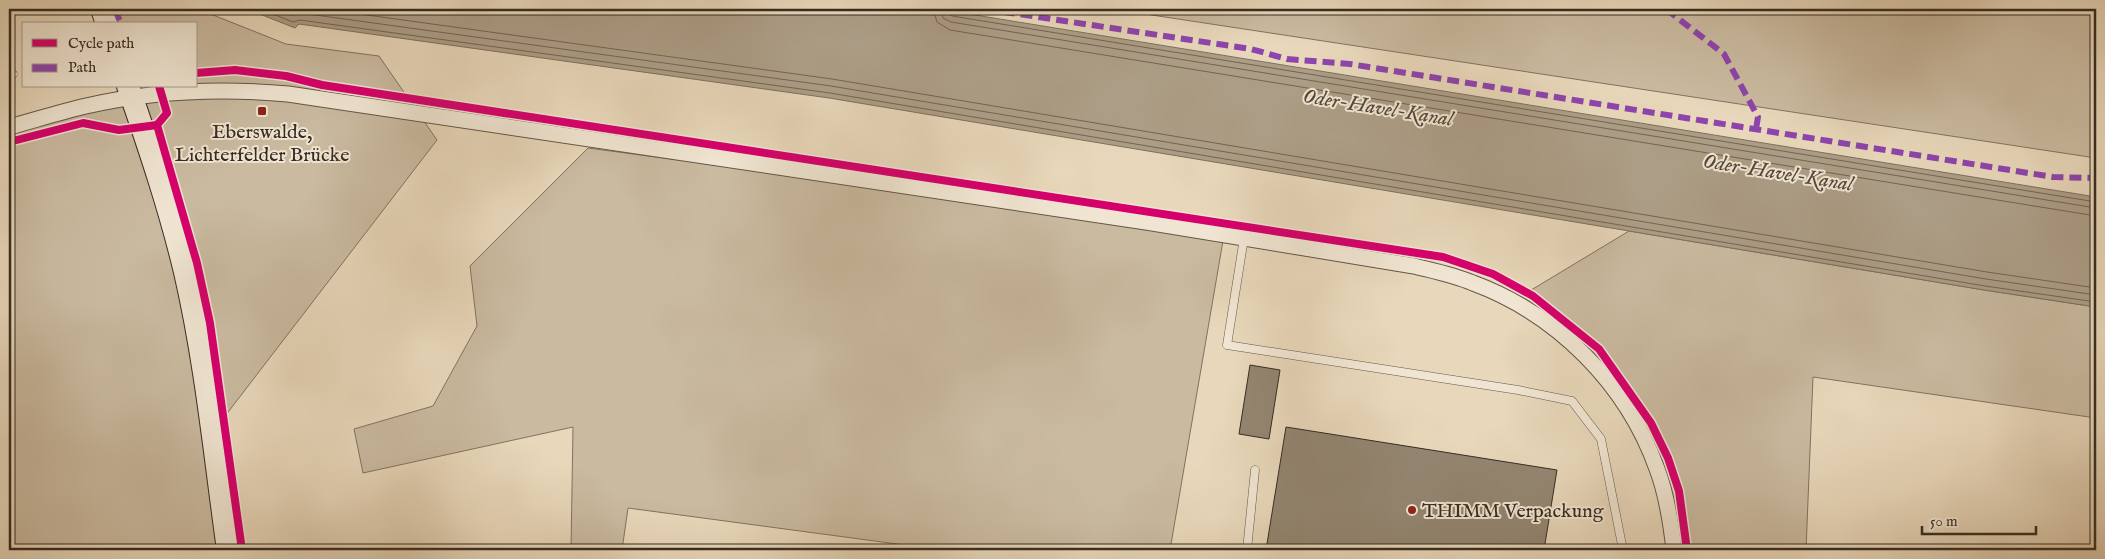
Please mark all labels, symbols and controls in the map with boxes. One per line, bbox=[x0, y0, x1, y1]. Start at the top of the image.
legend bbox=[22, 22, 198, 88]
text: Cycle path bbox=[68, 34, 134, 53]
text: Path bbox=[68, 58, 96, 77]
water label: Oder-Havel-Kanal bbox=[1301, 83, 1457, 134]
marker: Eberswalde, Lichterfelder Brücke bbox=[256, 105, 268, 117]
place label: Eberswalde, Lichterfelder Brücke bbox=[175, 120, 349, 168]
water label: Oder-Havel-Kanal bbox=[1701, 148, 1857, 199]
place label: THIMM Verpackung bbox=[1422, 499, 1605, 524]
marker: THIMM Verpackung bbox=[1406, 504, 1418, 516]
scale bar bbox=[1922, 504, 2036, 536]
text: 50 m bbox=[1930, 512, 1958, 531]

